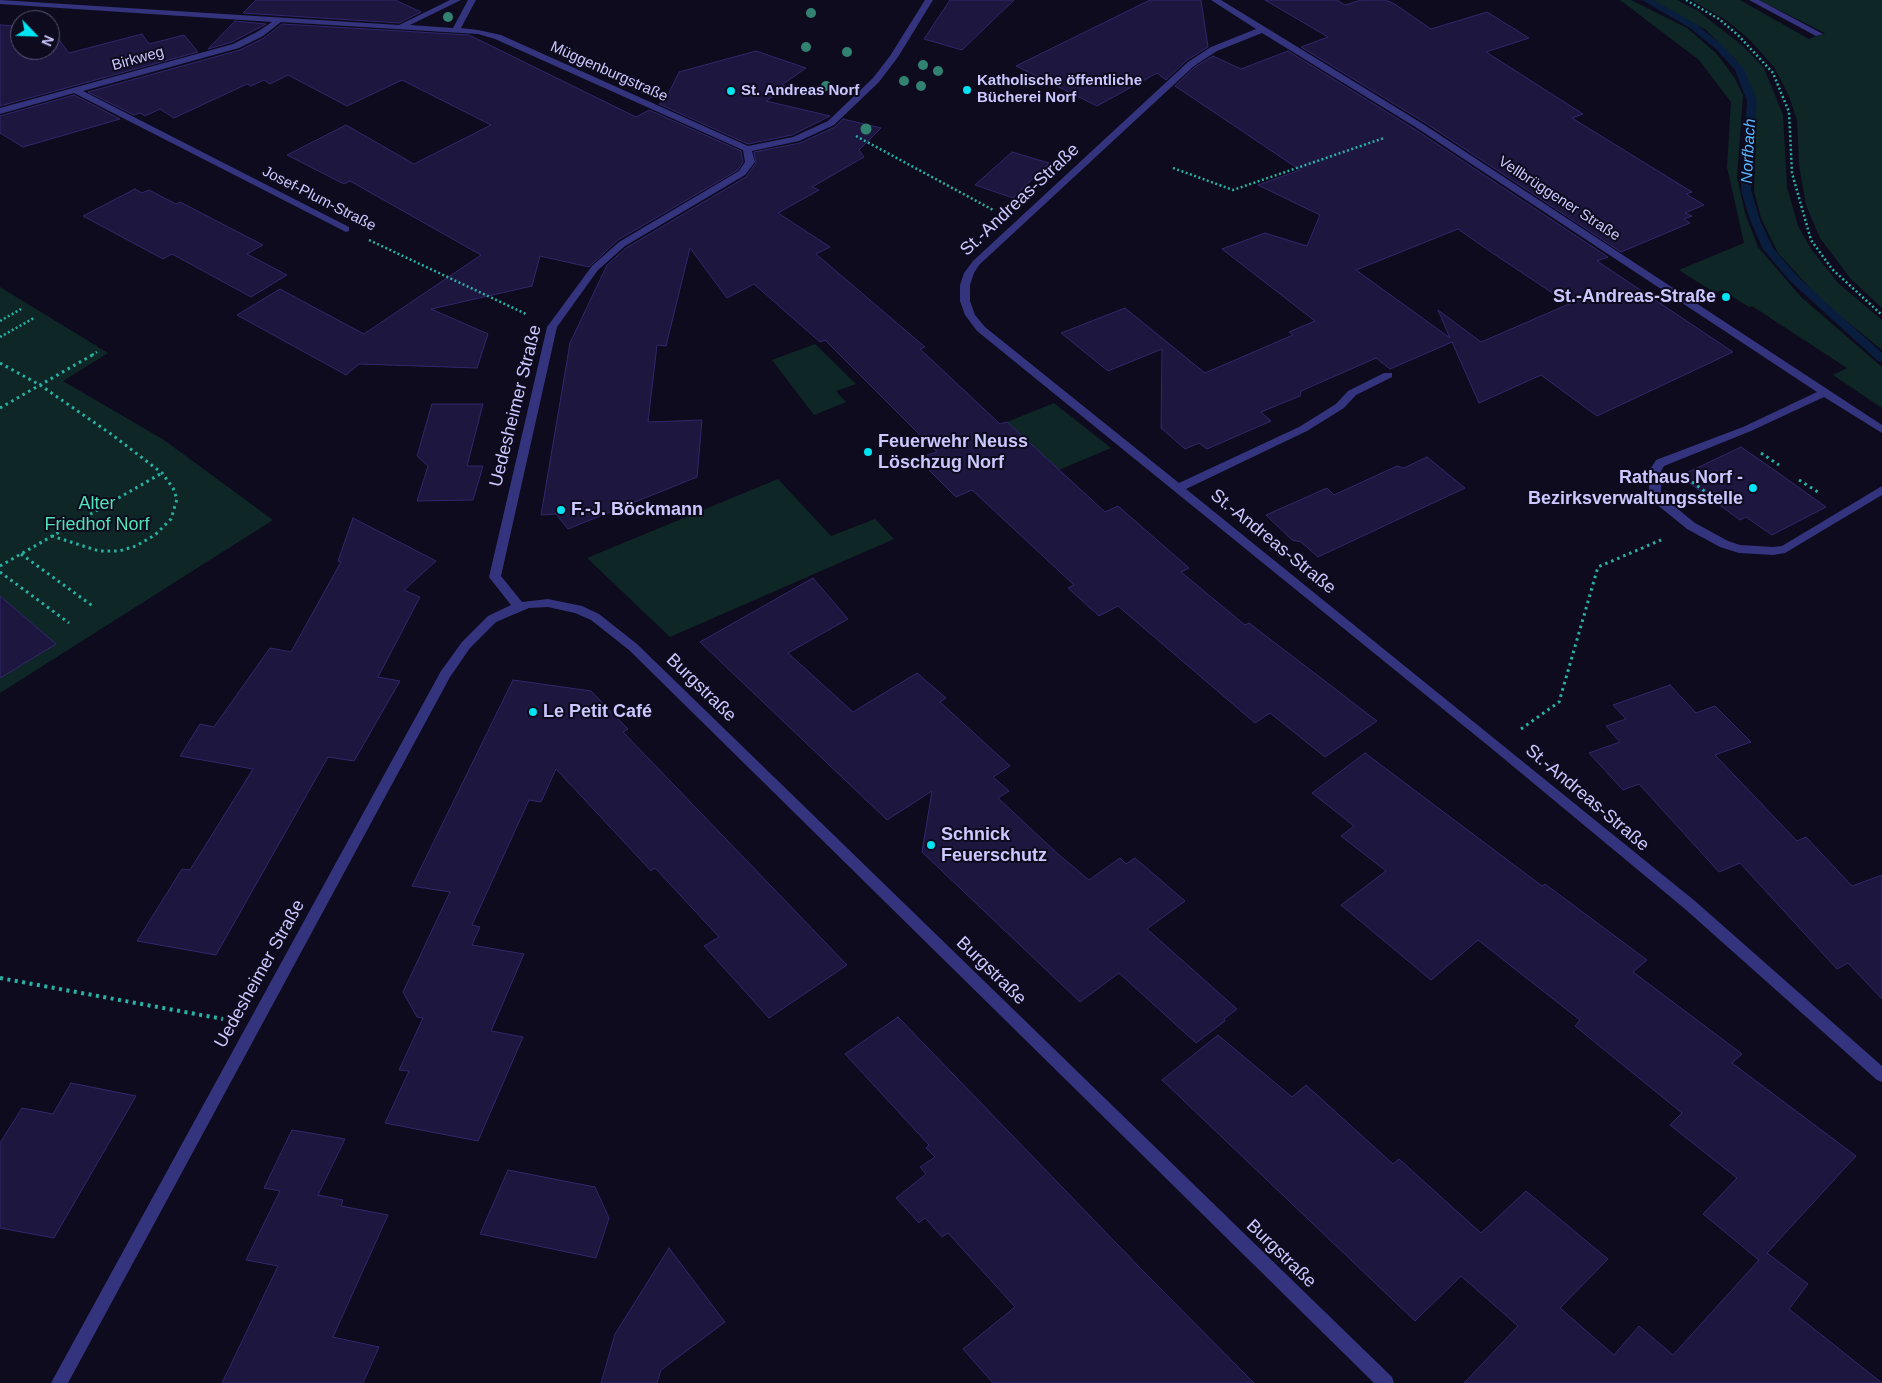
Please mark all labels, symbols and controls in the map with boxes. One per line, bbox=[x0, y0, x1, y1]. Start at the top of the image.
north arrow bbox=[10, 10, 60, 60]
text: N bbox=[38, 33, 57, 49]
street label: Müggenburgstraße bbox=[547, 38, 671, 106]
street label: Birkweg bbox=[110, 43, 166, 75]
place label: Katholische öffentliche Bücherei Norf bbox=[977, 72, 1142, 107]
place label: St. Andreas Norf bbox=[741, 82, 859, 100]
marker: Katholische öffentliche Bücherei Norf bbox=[961, 84, 973, 96]
marker: St. Andreas Norf bbox=[725, 85, 737, 97]
water label: Norfbach bbox=[1738, 118, 1760, 184]
street label: St.-Andreas-Straße bbox=[956, 139, 1084, 261]
street label: Vellbrüggener Straße bbox=[1495, 153, 1623, 245]
street label: Josef-Plum-Straße bbox=[259, 163, 379, 235]
place label: St.-Andreas-Straße bbox=[1553, 286, 1716, 308]
marker: St.-Andreas-Straße bbox=[1720, 291, 1732, 303]
street label: Uedesheimer Straße bbox=[485, 323, 547, 489]
place label: Feuerwehr Neuss Löschzug Norf bbox=[878, 431, 1028, 474]
marker: Feuerwehr Neuss Löschzug Norf bbox=[862, 446, 874, 458]
place label: Rathaus Norf - Bezirksverwaltungsstelle bbox=[1528, 467, 1743, 509]
marker: Rathaus Norf - Bezirksverwaltungsstelle bbox=[1747, 482, 1759, 494]
street label: St.-Andreas-Straße bbox=[1206, 485, 1340, 599]
park label: Alter Friedhof Norf bbox=[44, 493, 150, 536]
place label: F.-J. Böckmann bbox=[571, 499, 703, 521]
marker: F.-J. Böckmann bbox=[555, 504, 567, 516]
street label: Burgstraße bbox=[661, 649, 741, 727]
place label: Le Petit Café bbox=[543, 701, 652, 723]
marker: Le Petit Café bbox=[527, 706, 539, 718]
street label: St.-Andreas-Straße bbox=[1521, 740, 1653, 856]
place label: Schnick Feuerschutz bbox=[941, 824, 1047, 866]
marker: Schnick Feuerschutz bbox=[925, 839, 937, 851]
street label: Uedesheimer Straße bbox=[210, 896, 310, 1052]
street label: Burgstraße bbox=[951, 932, 1031, 1010]
street label: Burgstraße bbox=[1241, 1215, 1321, 1293]

